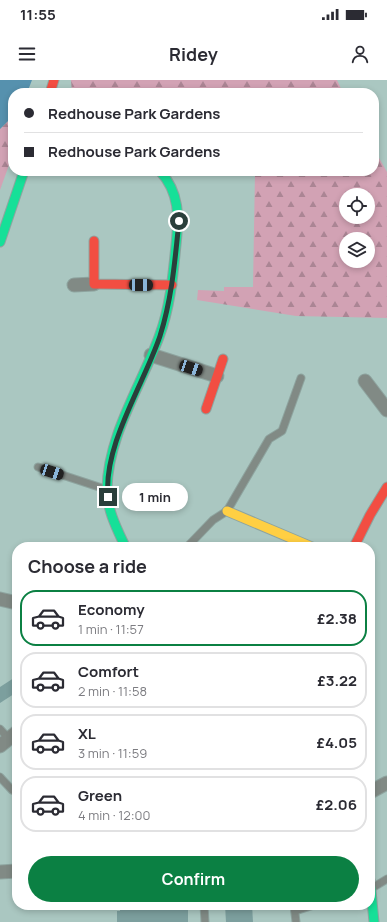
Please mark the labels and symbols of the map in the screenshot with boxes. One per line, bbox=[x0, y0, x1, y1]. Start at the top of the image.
route start bbox=[170, 212, 188, 230]
car bbox=[129, 279, 153, 291]
car bbox=[178, 359, 204, 377]
car bbox=[39, 463, 65, 481]
callout: 1 min bbox=[122, 483, 188, 511]
route end bbox=[99, 488, 117, 506]

